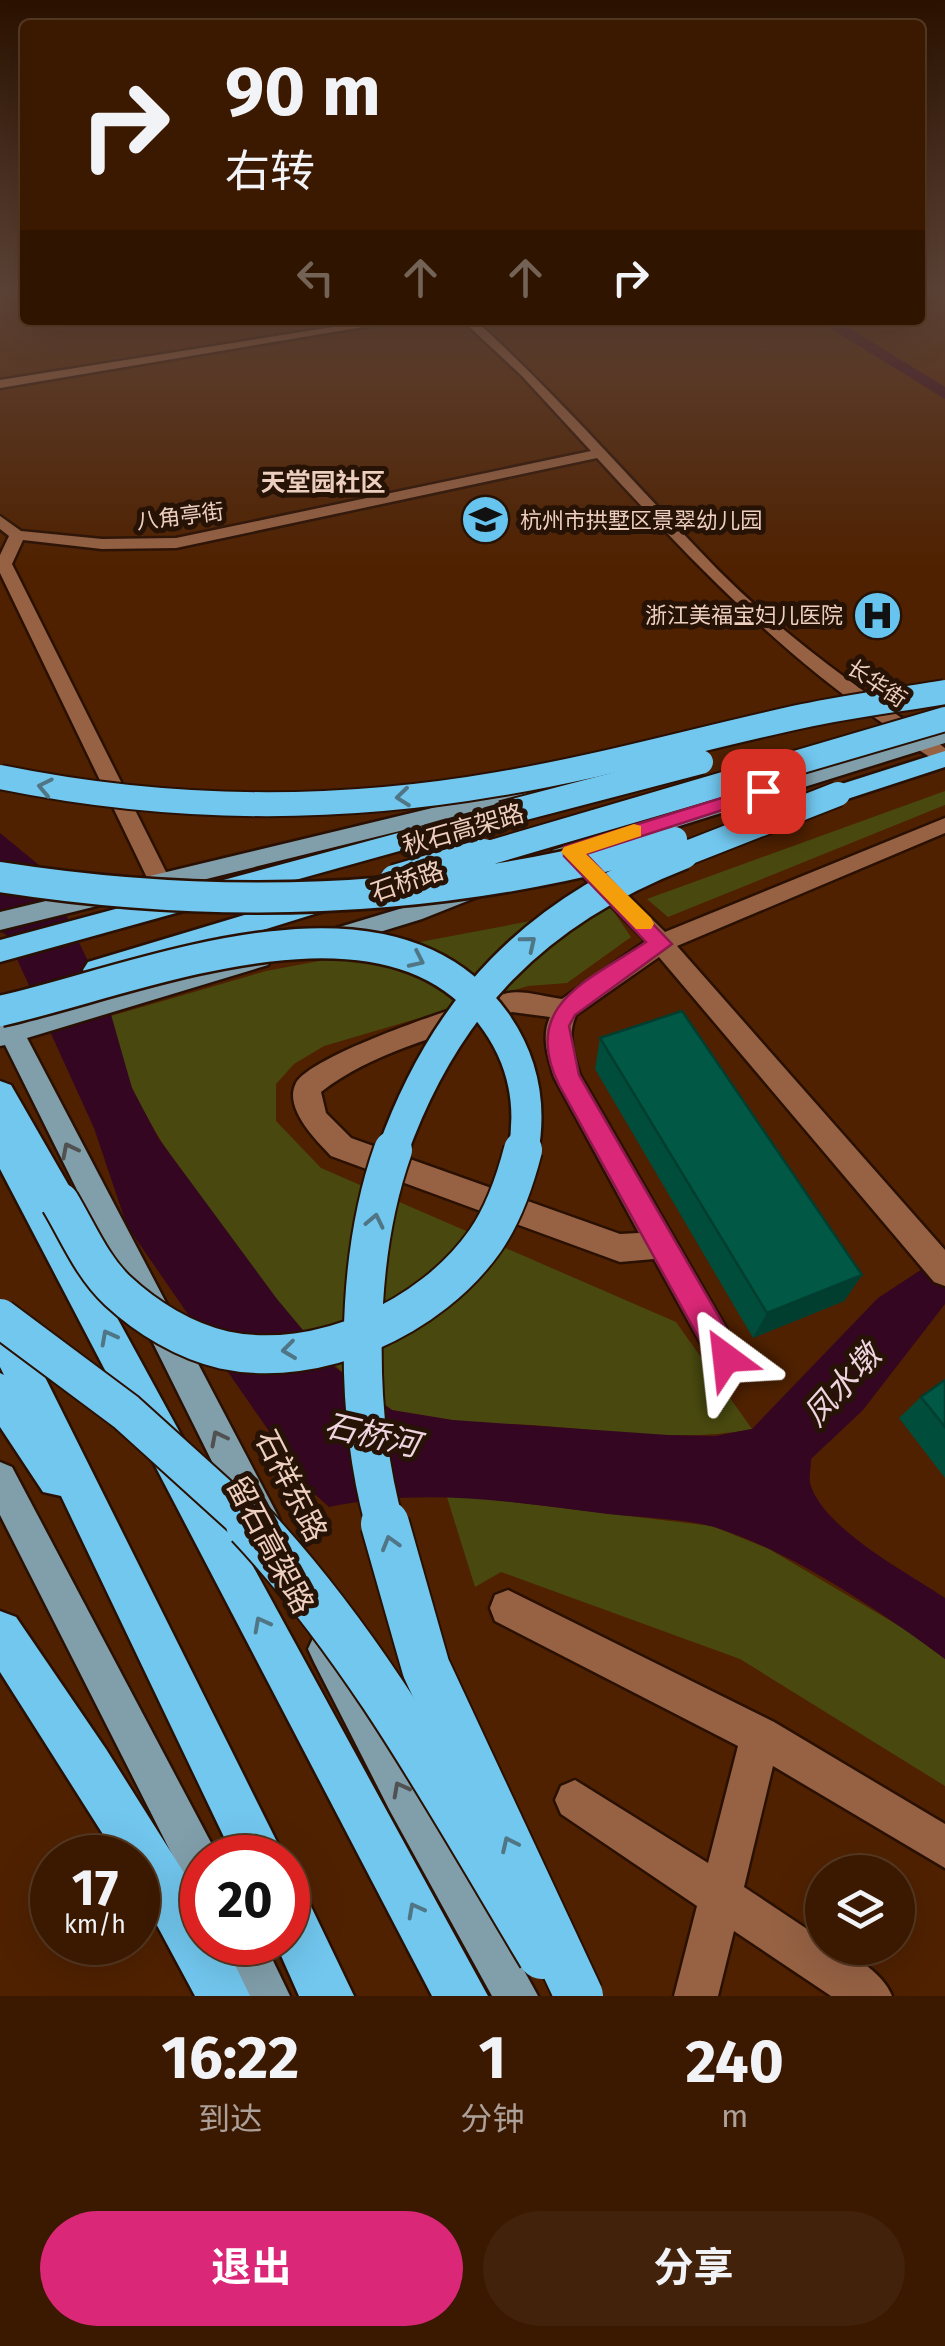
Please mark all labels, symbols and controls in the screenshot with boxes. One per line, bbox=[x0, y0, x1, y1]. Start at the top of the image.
text: 90 m bbox=[225, 50, 381, 134]
icon: right bbox=[60, 60, 190, 190]
text: 右转 bbox=[225, 145, 315, 199]
icon: left bbox=[288, 250, 343, 305]
icon: ahead bbox=[393, 250, 448, 305]
icon: ahead bbox=[498, 250, 553, 305]
icon: right bbox=[603, 250, 658, 305]
district label: 天堂园社区 bbox=[260, 468, 386, 498]
school or university icon: 杭州市拱墅区景翠幼儿园 bbox=[459, 494, 511, 546]
street label: 八角亭街 bbox=[135, 498, 225, 535]
place label: 杭州市拱墅区景翠幼儿园 bbox=[520, 507, 762, 534]
hospital icon: 浙江美福宝妇儿医院 bbox=[852, 589, 904, 641]
place label: 浙江美福宝妇儿医院 bbox=[645, 602, 843, 629]
street label: 长华街 bbox=[842, 654, 912, 713]
pin bbox=[721, 749, 806, 834]
icon: arrive bbox=[736, 764, 791, 819]
one-way arrow bbox=[37, 778, 54, 799]
one-way arrow bbox=[395, 786, 411, 807]
street label: 秋石高架路 bbox=[399, 798, 527, 862]
street label: 石桥路 bbox=[367, 856, 448, 908]
one-way arrow bbox=[517, 937, 535, 955]
one-way arrow bbox=[406, 948, 424, 968]
one-way arrow bbox=[62, 1142, 81, 1160]
one-way arrow bbox=[364, 1213, 385, 1230]
position arrow bbox=[674, 1306, 778, 1410]
one-way arrow bbox=[101, 1330, 120, 1348]
water label: 凤水墩 bbox=[796, 1334, 891, 1433]
one-way arrow bbox=[281, 1339, 297, 1360]
water label: 石桥河 bbox=[321, 1406, 429, 1466]
street label: 石祥东路 bbox=[248, 1424, 334, 1548]
one-way arrow bbox=[211, 1431, 230, 1449]
street label: 留石高架路 bbox=[219, 1470, 321, 1620]
one-way arrow bbox=[381, 1535, 402, 1552]
one-way arrow bbox=[254, 1616, 274, 1634]
one-way arrow bbox=[393, 1781, 412, 1799]
speed limit sign: 20 bbox=[180, 1835, 310, 1965]
one-way arrow bbox=[501, 1836, 521, 1854]
map controls bbox=[805, 1855, 915, 1965]
button: layers bbox=[805, 1855, 915, 1965]
text: 17 bbox=[72, 1858, 118, 1918]
one-way arrow bbox=[408, 1903, 427, 1921]
text: km/h bbox=[64, 1910, 126, 1940]
text: 16:22 bbox=[161, 2022, 299, 2094]
text: 1 bbox=[478, 2022, 506, 2094]
text: 240 bbox=[686, 2026, 784, 2098]
text: m bbox=[721, 2097, 748, 2135]
text: 到达 bbox=[198, 2100, 262, 2138]
text: 分钟 bbox=[460, 2100, 524, 2138]
button: 退出 bbox=[40, 2211, 463, 2326]
button: 分享 bbox=[483, 2211, 905, 2326]

